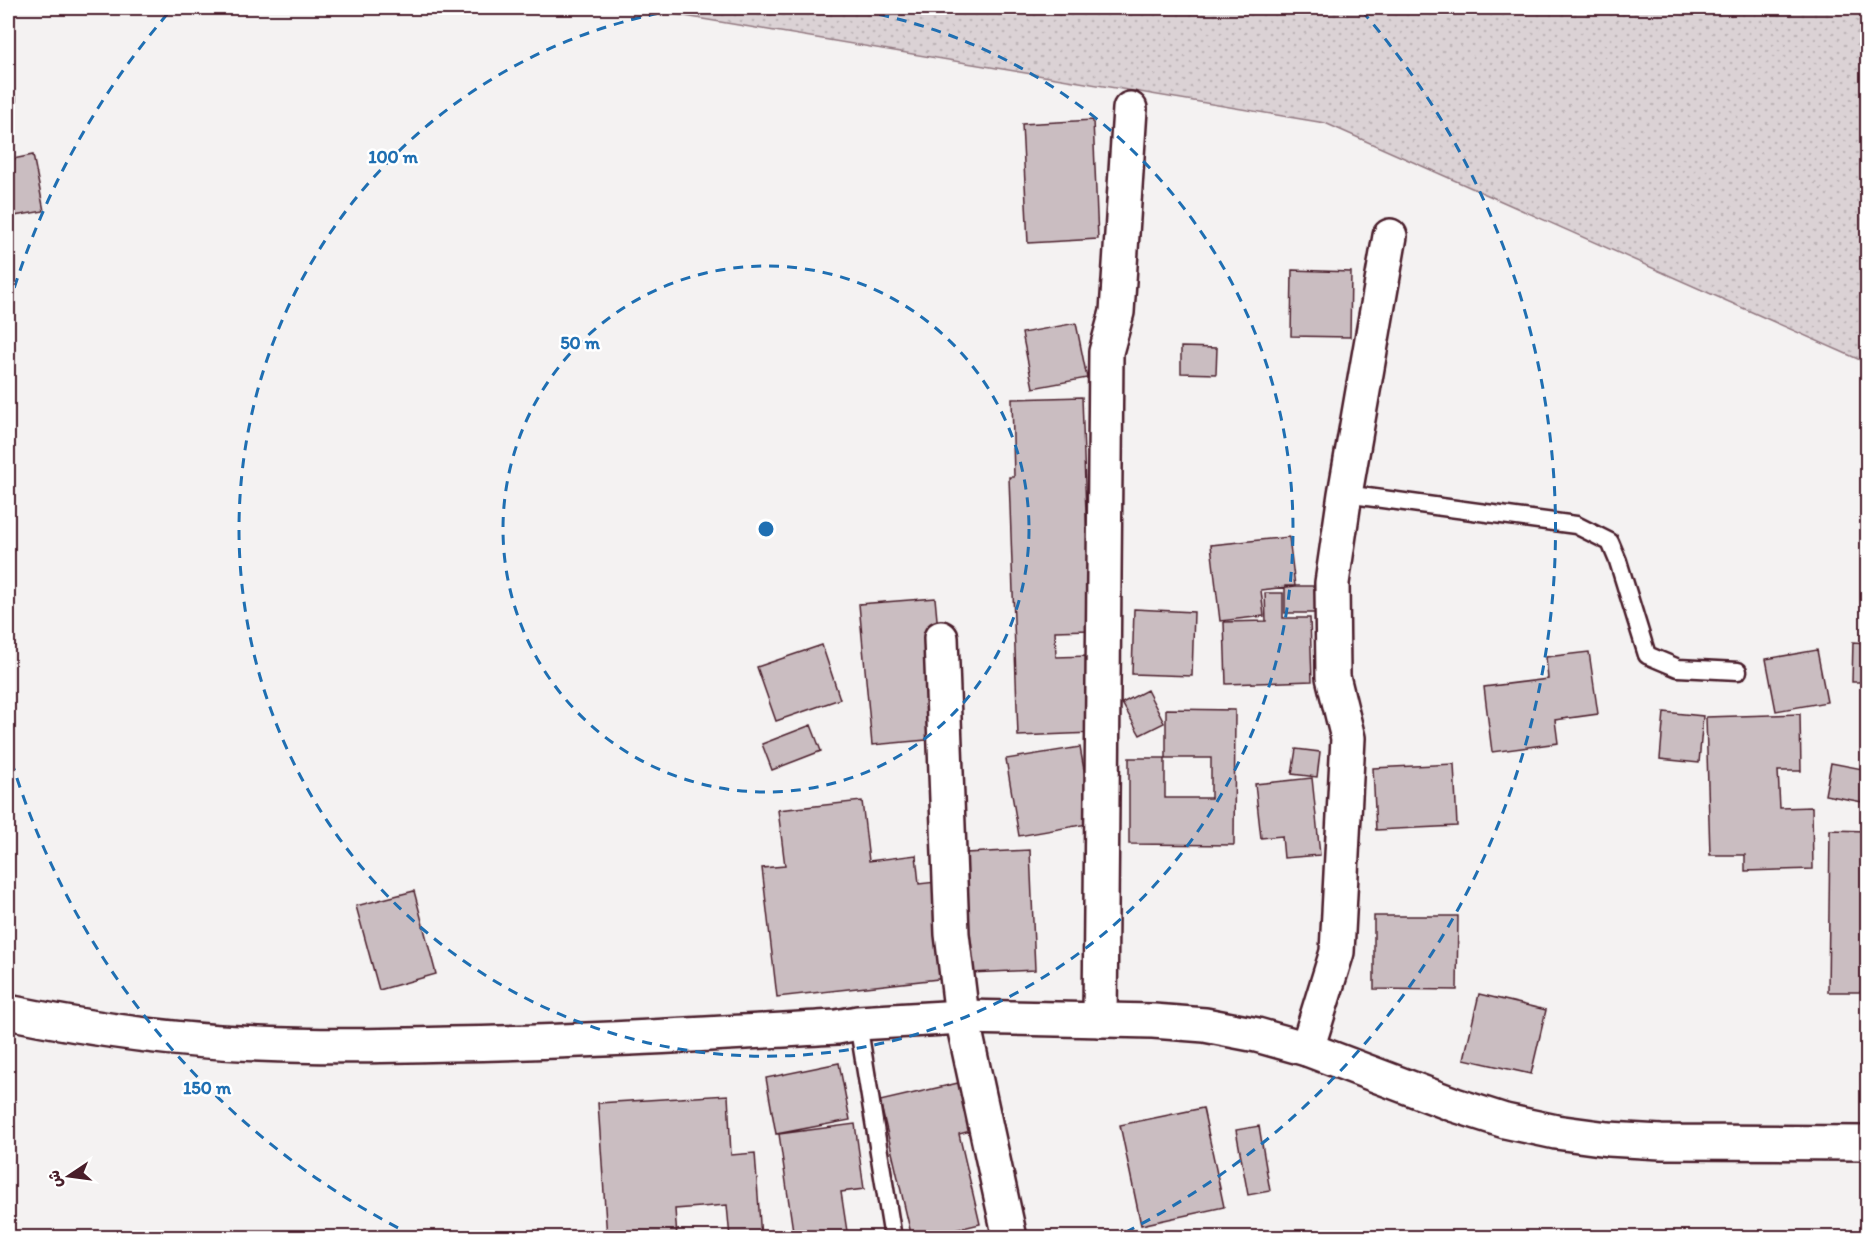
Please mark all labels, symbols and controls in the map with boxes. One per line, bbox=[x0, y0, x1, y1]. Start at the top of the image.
text: 100 m bbox=[368, 146, 419, 168]
text: 50 m bbox=[560, 332, 601, 354]
centre of rings bbox=[756, 519, 776, 539]
text: 150 m bbox=[183, 1077, 232, 1099]
north arrow bbox=[39, 1146, 99, 1206]
text: ش bbox=[44, 1169, 66, 1190]

